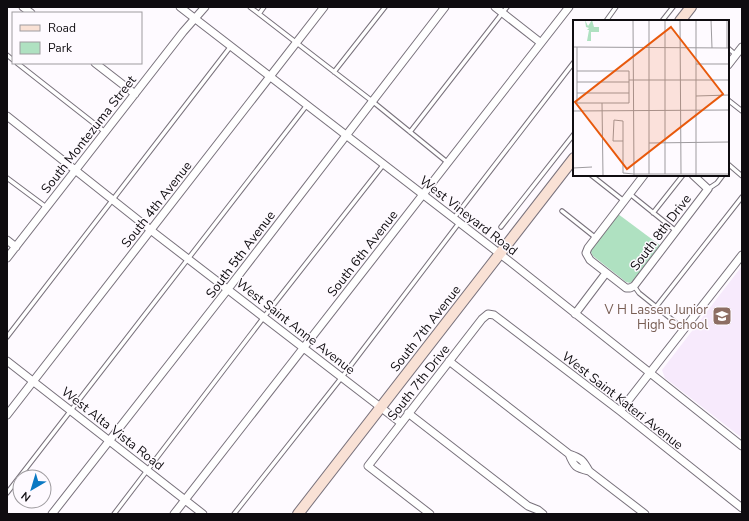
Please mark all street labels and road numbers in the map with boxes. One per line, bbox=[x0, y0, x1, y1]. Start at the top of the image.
street label: South Montezuma Street bbox=[37, 72, 141, 197]
street label: South 4th Avenue bbox=[117, 158, 196, 252]
street label: West Vineyard Road bbox=[416, 172, 521, 260]
street label: South 8th Drive bbox=[626, 191, 696, 275]
street label: South 5th Avenue bbox=[202, 207, 280, 302]
street label: South 6th Avenue bbox=[323, 207, 402, 301]
street label: West Saint Anne Avenue bbox=[232, 275, 359, 379]
street label: South 7th Avenue bbox=[386, 282, 465, 376]
street label: South 7th Drive bbox=[383, 341, 454, 424]
street label: West Saint Kateri Avenue bbox=[558, 348, 687, 454]
street label: West Alta Vista Road bbox=[57, 383, 167, 475]

